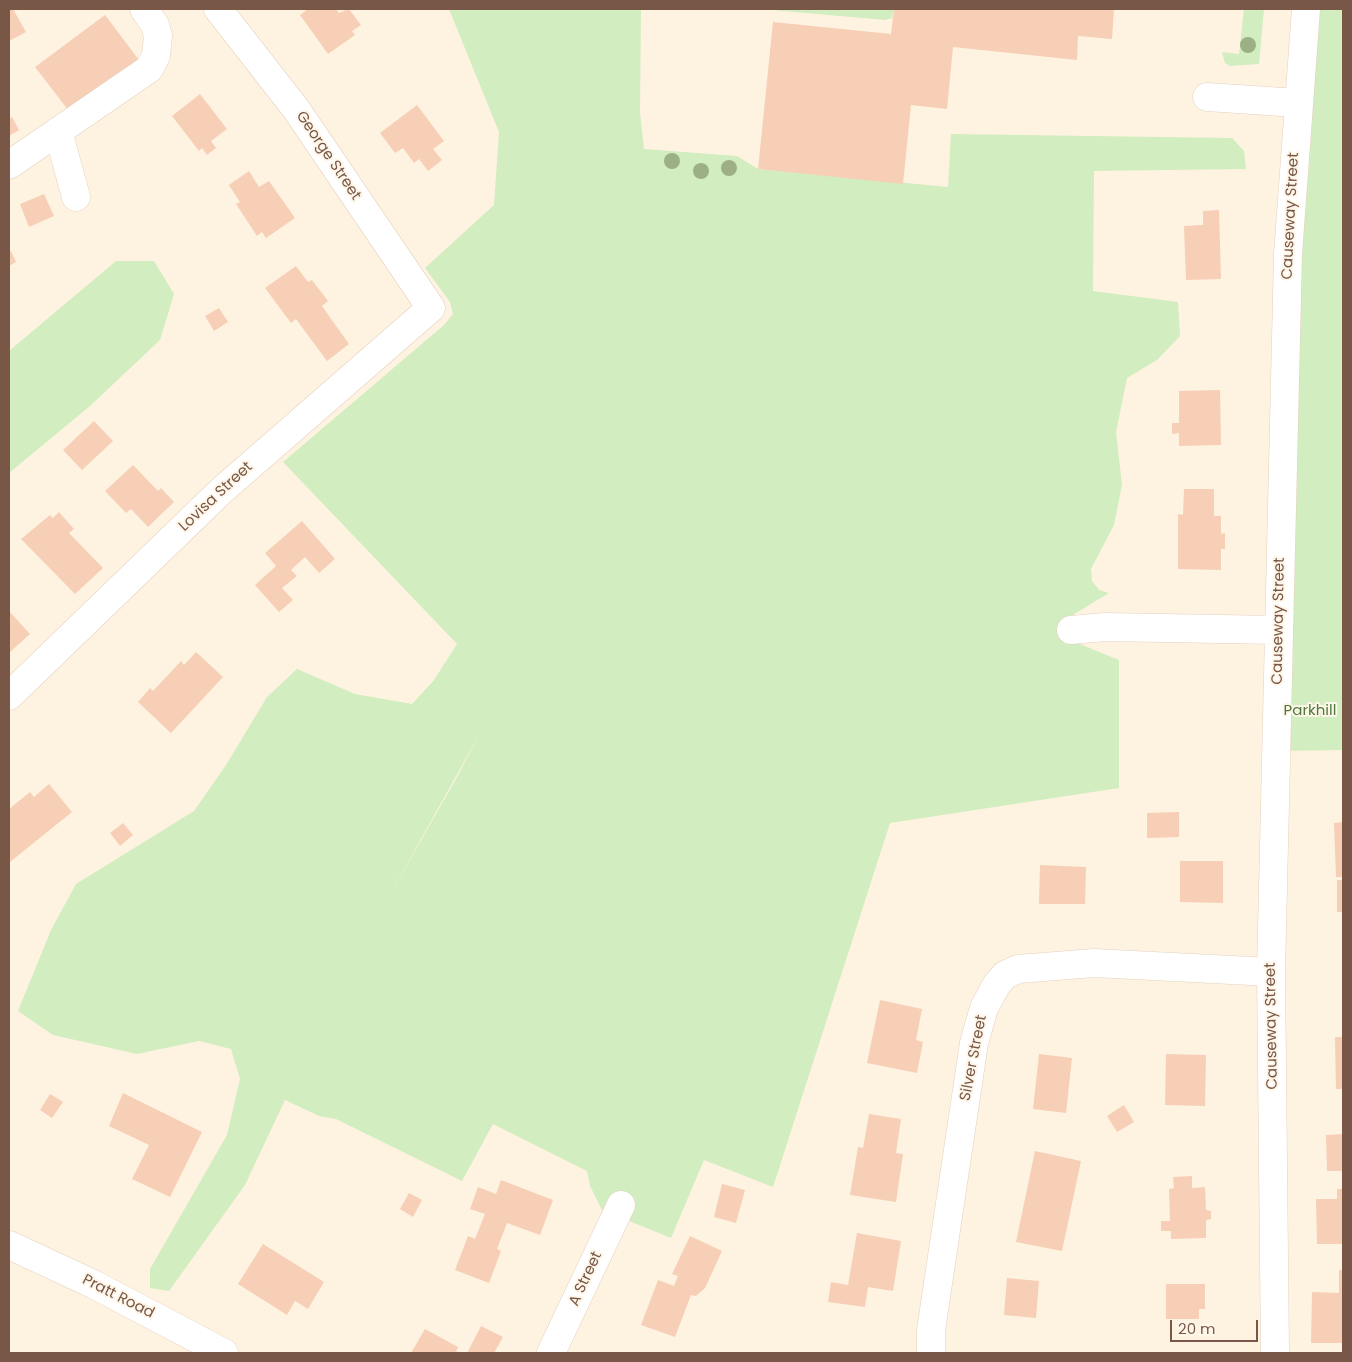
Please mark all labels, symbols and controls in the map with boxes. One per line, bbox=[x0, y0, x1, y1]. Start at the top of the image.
street label: George Street bbox=[292, 108, 364, 204]
street label: Causeway Street bbox=[1279, 152, 1303, 280]
street label: Lovisa Street bbox=[175, 458, 257, 536]
street label: Causeway Street bbox=[1269, 557, 1289, 685]
park label: Parkhill bbox=[1284, 702, 1336, 720]
street label: Causeway Street bbox=[1262, 962, 1282, 1090]
street label: Silver Street bbox=[957, 1013, 991, 1103]
street label: A Street bbox=[566, 1249, 606, 1309]
street label: Pratt Road bbox=[79, 1271, 157, 1323]
scale bar bbox=[1172, 1310, 1260, 1342]
text: 20 m bbox=[1178, 1318, 1216, 1339]

